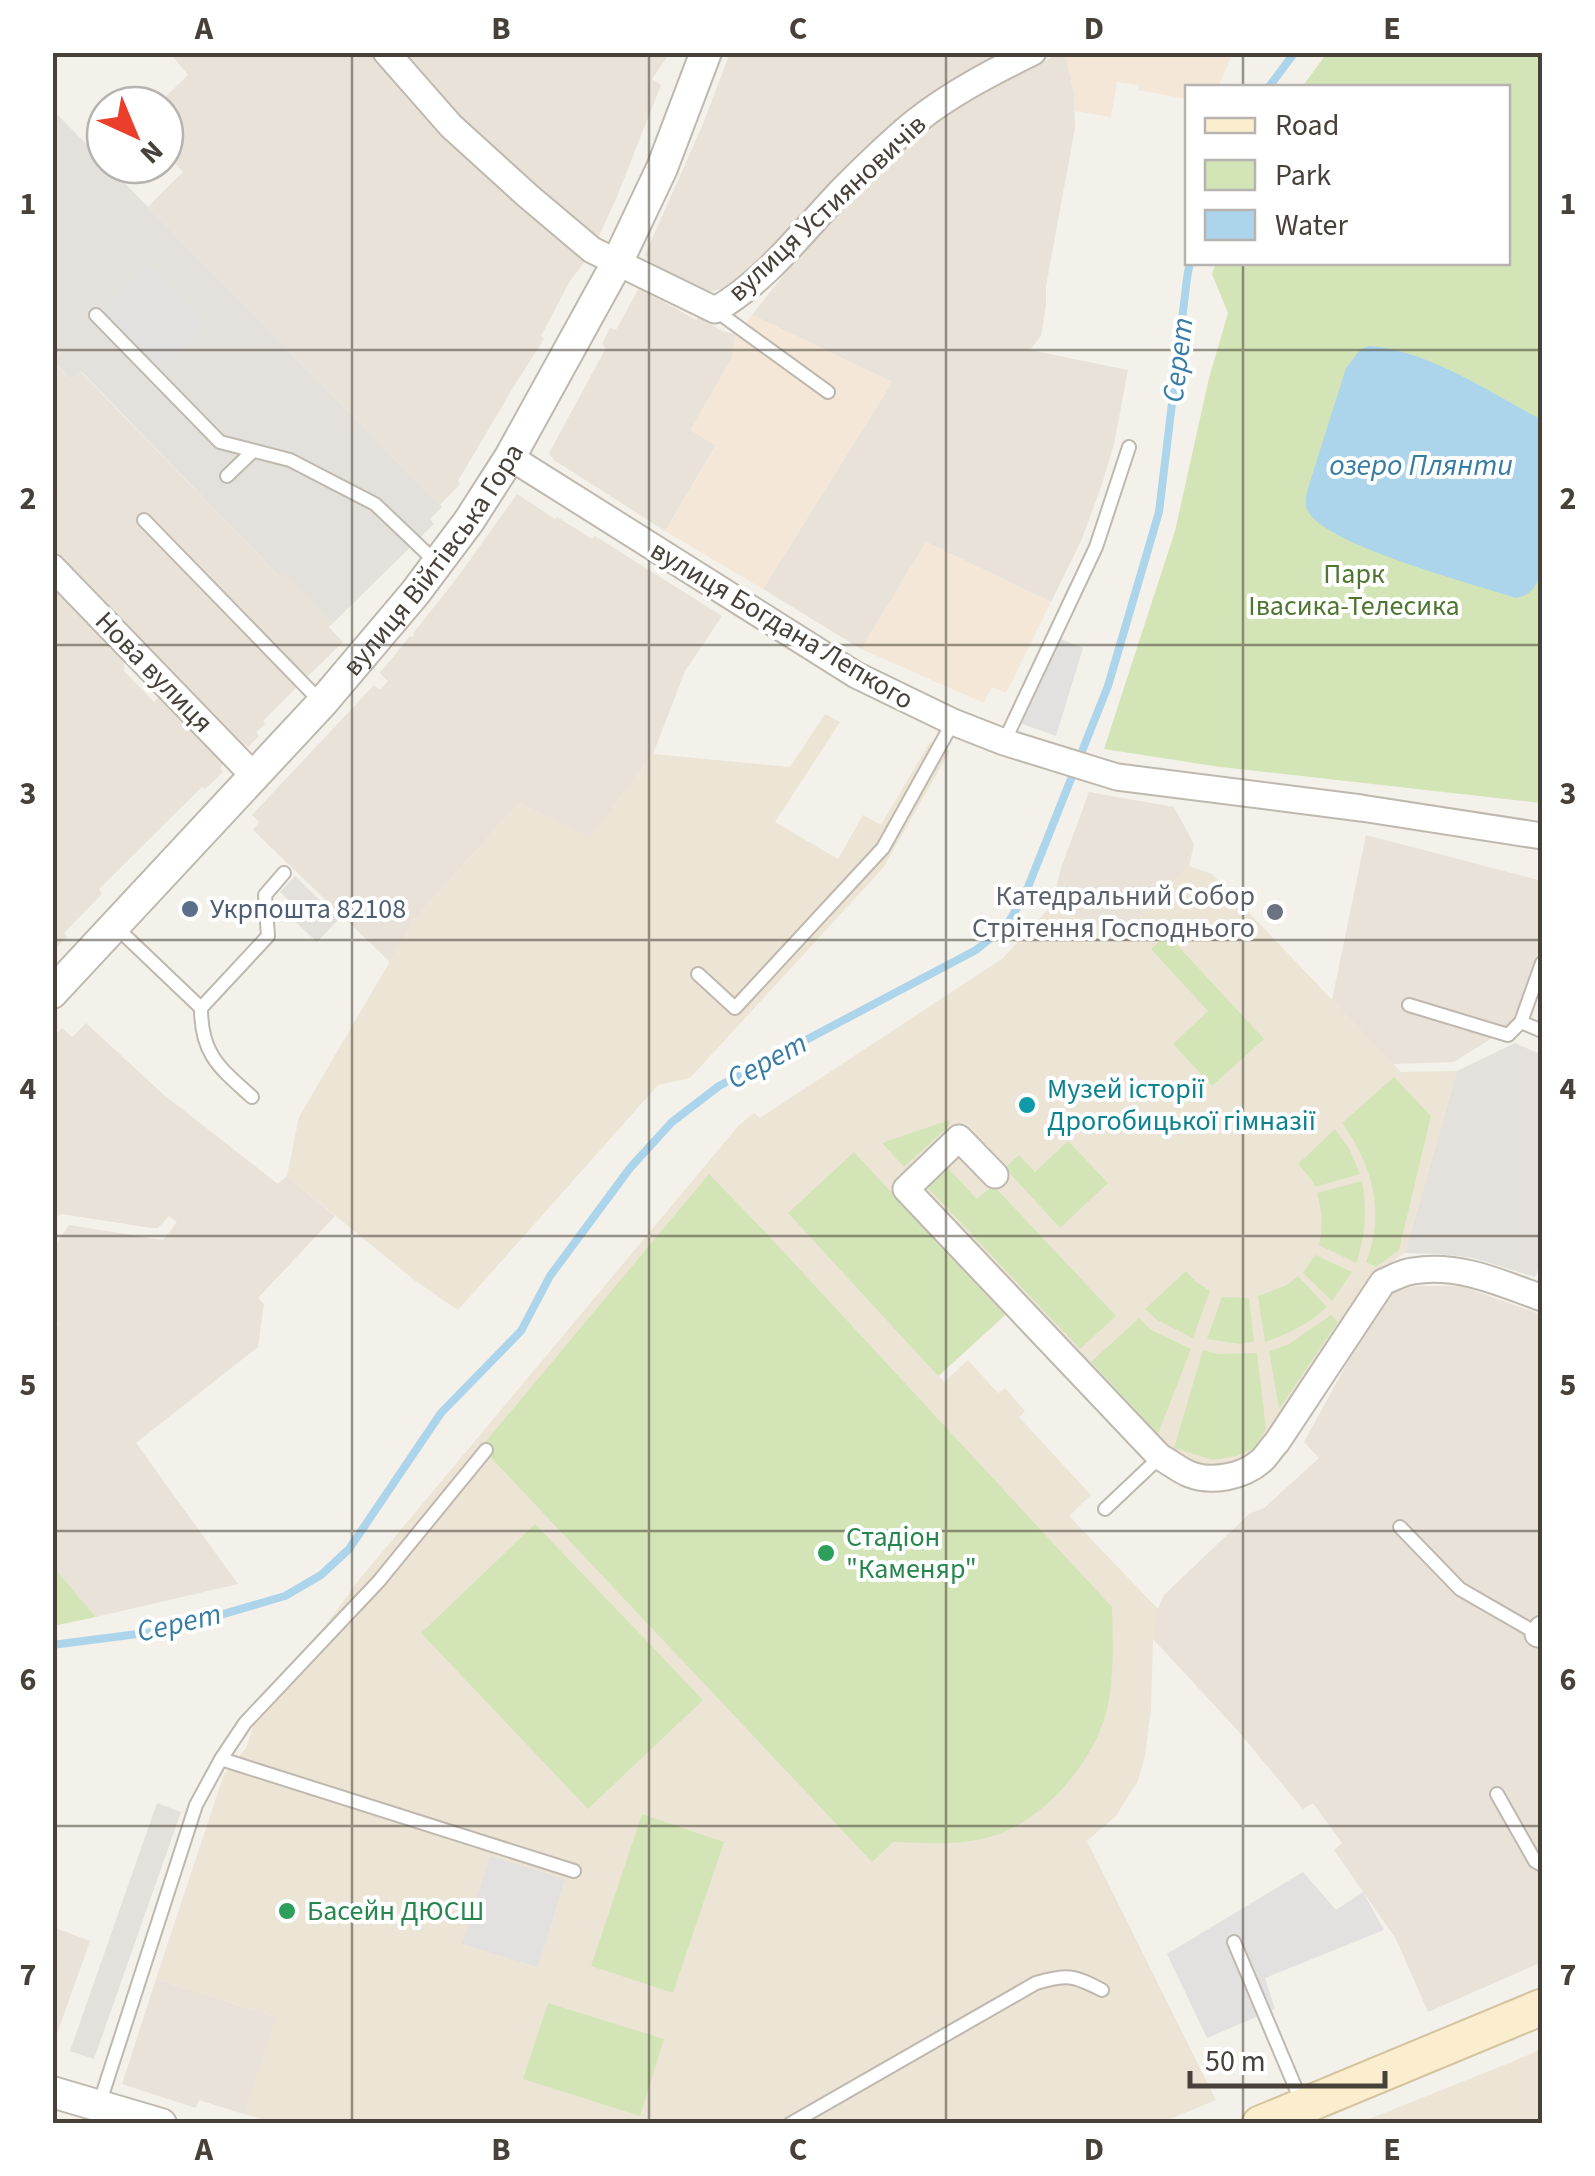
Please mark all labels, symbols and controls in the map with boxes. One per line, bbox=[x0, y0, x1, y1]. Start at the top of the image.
text: A bbox=[194, 6, 214, 52]
text: B bbox=[491, 6, 511, 52]
text: C bbox=[789, 6, 807, 52]
text: D bbox=[1084, 6, 1104, 52]
text: E bbox=[1383, 6, 1401, 52]
north arrow bbox=[85, 85, 185, 185]
legend bbox=[1185, 85, 1510, 265]
text: Road bbox=[1275, 104, 1339, 147]
street label: вулиця Устияновичів bbox=[719, 105, 935, 311]
text: N bbox=[131, 131, 172, 173]
text: Park bbox=[1275, 154, 1331, 197]
text: 1 bbox=[20, 181, 36, 227]
text: 1 bbox=[1560, 181, 1576, 227]
text: Water bbox=[1275, 204, 1348, 247]
water label: Серет bbox=[1151, 315, 1205, 405]
street label: вулиця Війтівська Гора bbox=[333, 436, 534, 685]
water label: озеро Плянти bbox=[1329, 444, 1513, 487]
text: 2 bbox=[20, 476, 36, 522]
text: 2 bbox=[1560, 476, 1576, 522]
street label: вулиця Богдана Лепкого bbox=[643, 530, 921, 720]
park label: Парк Івасика-Телесика bbox=[1248, 554, 1460, 626]
street label: Нова вулиця bbox=[86, 602, 222, 742]
text: 3 bbox=[20, 771, 36, 817]
text: 3 bbox=[1560, 771, 1576, 817]
place label: Катедральний Собор Стрітення Господнього bbox=[972, 876, 1255, 948]
place label: Укрпошта 82108 bbox=[210, 889, 406, 929]
marker: Укрпошта 82108 bbox=[179, 898, 201, 920]
marker: Катедральний Собор Стрітення Господнього bbox=[1264, 901, 1286, 923]
water label: Серет bbox=[719, 1022, 815, 1100]
text: 4 bbox=[20, 1066, 37, 1112]
text: 4 bbox=[1560, 1066, 1577, 1112]
place label: Музей історії Дрогобицької гімназії bbox=[1047, 1069, 1316, 1141]
marker: Музей історії Дрогобицької гімназії bbox=[1016, 1094, 1038, 1116]
text: 5 bbox=[20, 1362, 36, 1408]
text: 5 bbox=[1560, 1362, 1576, 1408]
place label: Стадіон "Каменяр" bbox=[846, 1517, 977, 1589]
marker: Стадіон "Каменяр" bbox=[815, 1542, 837, 1564]
water label: Серет bbox=[133, 1592, 225, 1654]
text: 6 bbox=[20, 1657, 36, 1703]
text: 6 bbox=[1560, 1657, 1576, 1703]
place label: Басейн ДЮСШ bbox=[307, 1891, 484, 1931]
marker: Басейн ДЮСШ bbox=[276, 1900, 298, 1922]
text: 7 bbox=[20, 1952, 36, 1998]
text: 7 bbox=[1560, 1952, 1576, 1998]
scale bar bbox=[1190, 2026, 1385, 2088]
text: 50 m bbox=[1205, 2040, 1266, 2083]
text: A bbox=[194, 2127, 214, 2173]
text: B bbox=[491, 2127, 511, 2173]
text: C bbox=[789, 2127, 807, 2173]
text: D bbox=[1084, 2127, 1104, 2173]
text: E bbox=[1383, 2127, 1401, 2173]

